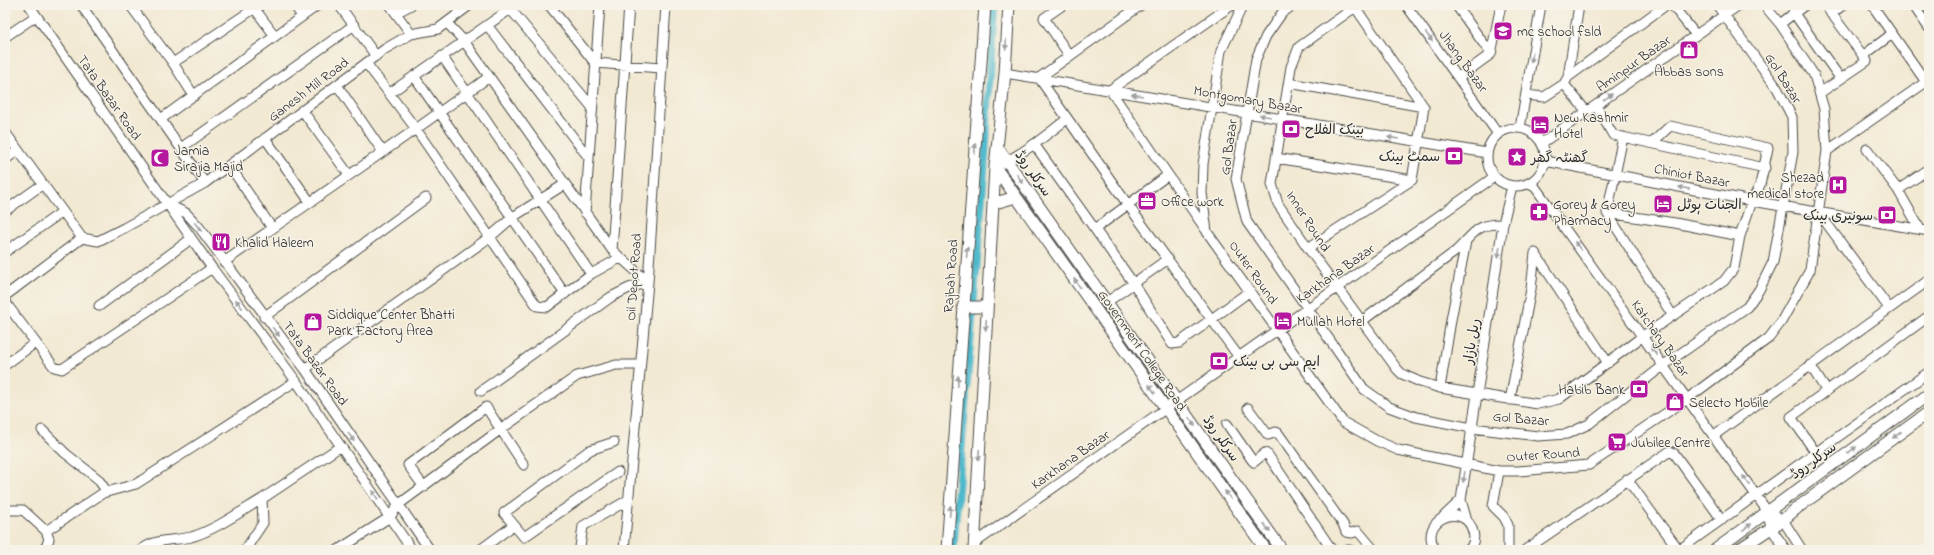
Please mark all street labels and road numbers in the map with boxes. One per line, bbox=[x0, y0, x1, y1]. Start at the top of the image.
street label: Jhang Bazar bbox=[1432, 26, 1493, 98]
street label: Aminpur Bazar bbox=[1592, 30, 1676, 98]
street label: Gol Bazar bbox=[1759, 49, 1807, 109]
street label: Tata Bazar Road bbox=[71, 51, 146, 145]
street label: Ganesh Mill Road bbox=[264, 53, 354, 128]
street label: Montgomary Bazar bbox=[1192, 81, 1304, 121]
street label: Gol Bazar bbox=[1215, 117, 1244, 177]
street label: سرکلر روڈ bbox=[1009, 146, 1057, 202]
street label: Chiniot Bazar bbox=[1652, 159, 1732, 194]
street label: Inner Round bbox=[1280, 187, 1335, 257]
street label: Oil Depot Road bbox=[621, 233, 648, 322]
street label: Outer Round bbox=[1223, 237, 1283, 309]
street label: Rajbah Road bbox=[938, 239, 965, 314]
street label: Karkhana Bazar bbox=[1292, 239, 1380, 309]
street label: Government College Road bbox=[1091, 286, 1192, 416]
street label: Katchary Bazar bbox=[1625, 296, 1695, 383]
street label: Tata Bazar Road bbox=[277, 317, 353, 411]
street label: ریل بازار bbox=[1458, 317, 1486, 367]
street label: Gol Bazar bbox=[1492, 407, 1550, 432]
street label: سرکلر روڈ bbox=[1197, 411, 1245, 467]
street label: Karkhana Bazar bbox=[1027, 425, 1115, 495]
street label: سرکلر روڈ bbox=[1786, 437, 1841, 485]
street label: Outer Round bbox=[1506, 442, 1581, 469]

